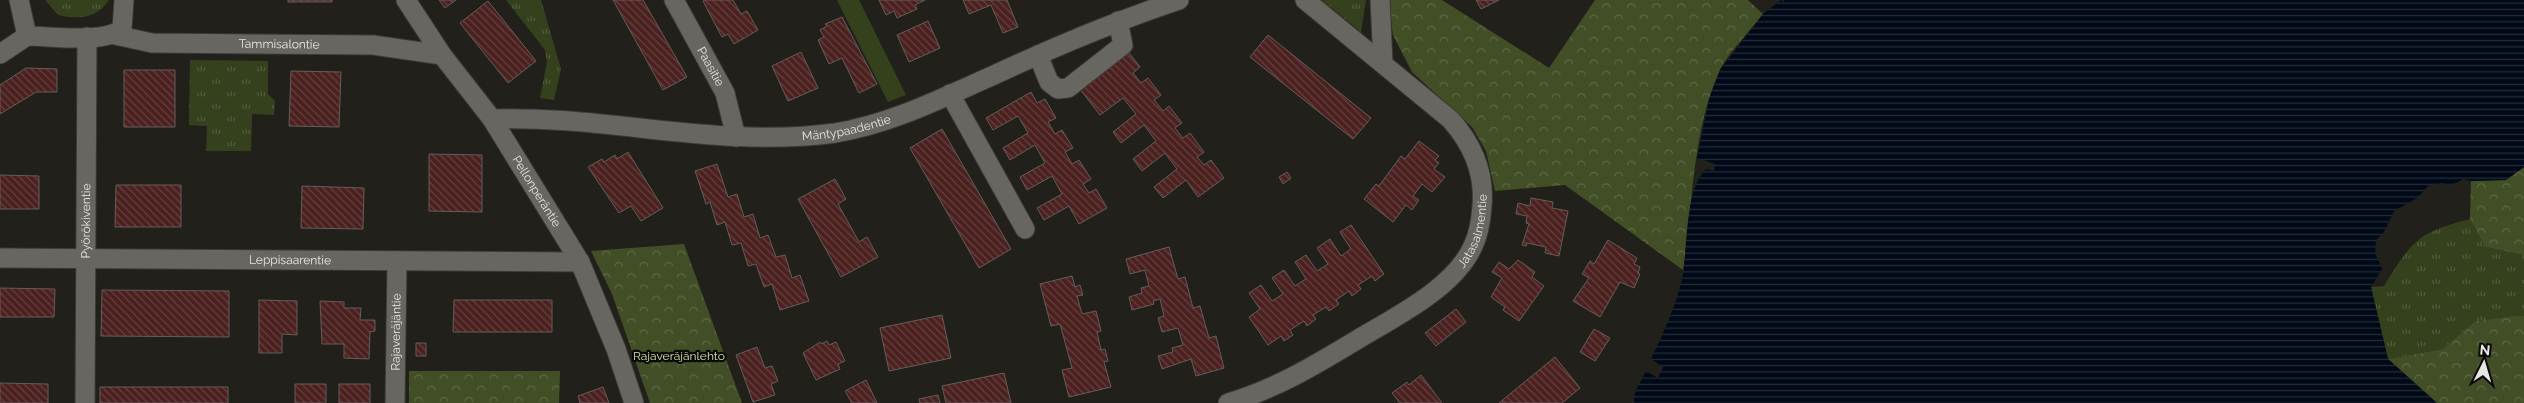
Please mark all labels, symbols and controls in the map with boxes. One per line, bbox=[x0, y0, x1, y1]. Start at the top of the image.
street label: Tammisalontie bbox=[239, 37, 320, 52]
street label: Paasitie bbox=[694, 45, 727, 89]
street label: Mäntypaadentie bbox=[802, 112, 892, 143]
street label: Pellonperäntie bbox=[509, 153, 564, 230]
street label: Pyörökiventie bbox=[79, 183, 93, 259]
street label: Jatasalmentie bbox=[1455, 194, 1489, 271]
street label: Leppisaarentie bbox=[249, 253, 331, 267]
street label: Rajaveräjäntie bbox=[388, 293, 404, 371]
north arrow bbox=[2459, 338, 2509, 388]
text: N bbox=[2479, 342, 2491, 358]
park label: Rajaveräjänlehto bbox=[633, 349, 725, 363]

